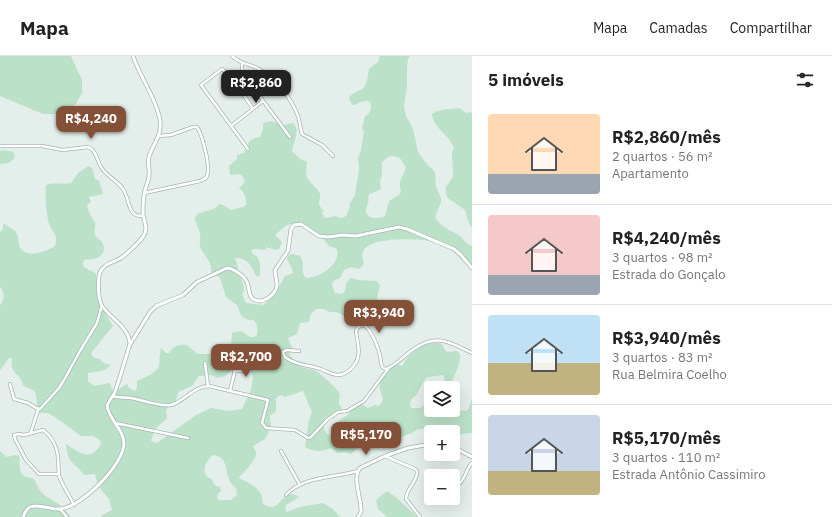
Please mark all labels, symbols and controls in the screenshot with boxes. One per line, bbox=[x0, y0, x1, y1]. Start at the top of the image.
text: Mapa bbox=[20, 16, 69, 40]
text: Mapa bbox=[593, 19, 627, 37]
text: Camadas bbox=[649, 19, 708, 37]
text: Compartilhar bbox=[730, 19, 812, 37]
text: 5 imóveis bbox=[488, 69, 564, 91]
icon: filters bbox=[794, 69, 816, 91]
pin: R$2,860 bbox=[219, 70, 293, 104]
text: R$2,860 bbox=[230, 74, 282, 91]
pin: R$4,240 bbox=[54, 106, 128, 140]
text: R$4,240 bbox=[65, 110, 117, 127]
text: R$2,860/mês bbox=[612, 126, 721, 148]
icon: home bbox=[520, 130, 568, 178]
text: 2 quartos · 56 m² bbox=[612, 148, 713, 165]
text: Apartamento bbox=[612, 165, 689, 182]
text: R$4,240/mês bbox=[612, 227, 721, 249]
icon: home bbox=[520, 231, 568, 279]
text: 3 quartos · 98 m² bbox=[612, 249, 713, 266]
text: Estrada do Gonçalo bbox=[612, 266, 725, 283]
pin: R$3,940 bbox=[342, 300, 416, 334]
text: R$3,940 bbox=[353, 304, 405, 321]
text: R$3,940/mês bbox=[612, 327, 721, 349]
icon: home bbox=[520, 331, 568, 379]
pin: R$2,700 bbox=[209, 344, 283, 378]
text: R$2,700 bbox=[220, 348, 272, 365]
text: 3 quartos · 83 m² bbox=[612, 349, 713, 366]
text: Rua Belmira Coelho bbox=[612, 366, 727, 383]
map controls bbox=[424, 381, 460, 505]
button: layers bbox=[424, 381, 460, 417]
pin: R$5,170 bbox=[329, 422, 403, 456]
button: + bbox=[424, 425, 460, 461]
text: R$5,170 bbox=[340, 426, 392, 443]
text: R$5,170/mês bbox=[612, 427, 721, 449]
icon: home bbox=[520, 431, 568, 479]
text: 3 quartos · 110 m² bbox=[612, 449, 720, 466]
text: Estrada Antônio Cassimiro bbox=[612, 466, 766, 483]
button: − bbox=[424, 469, 460, 505]

